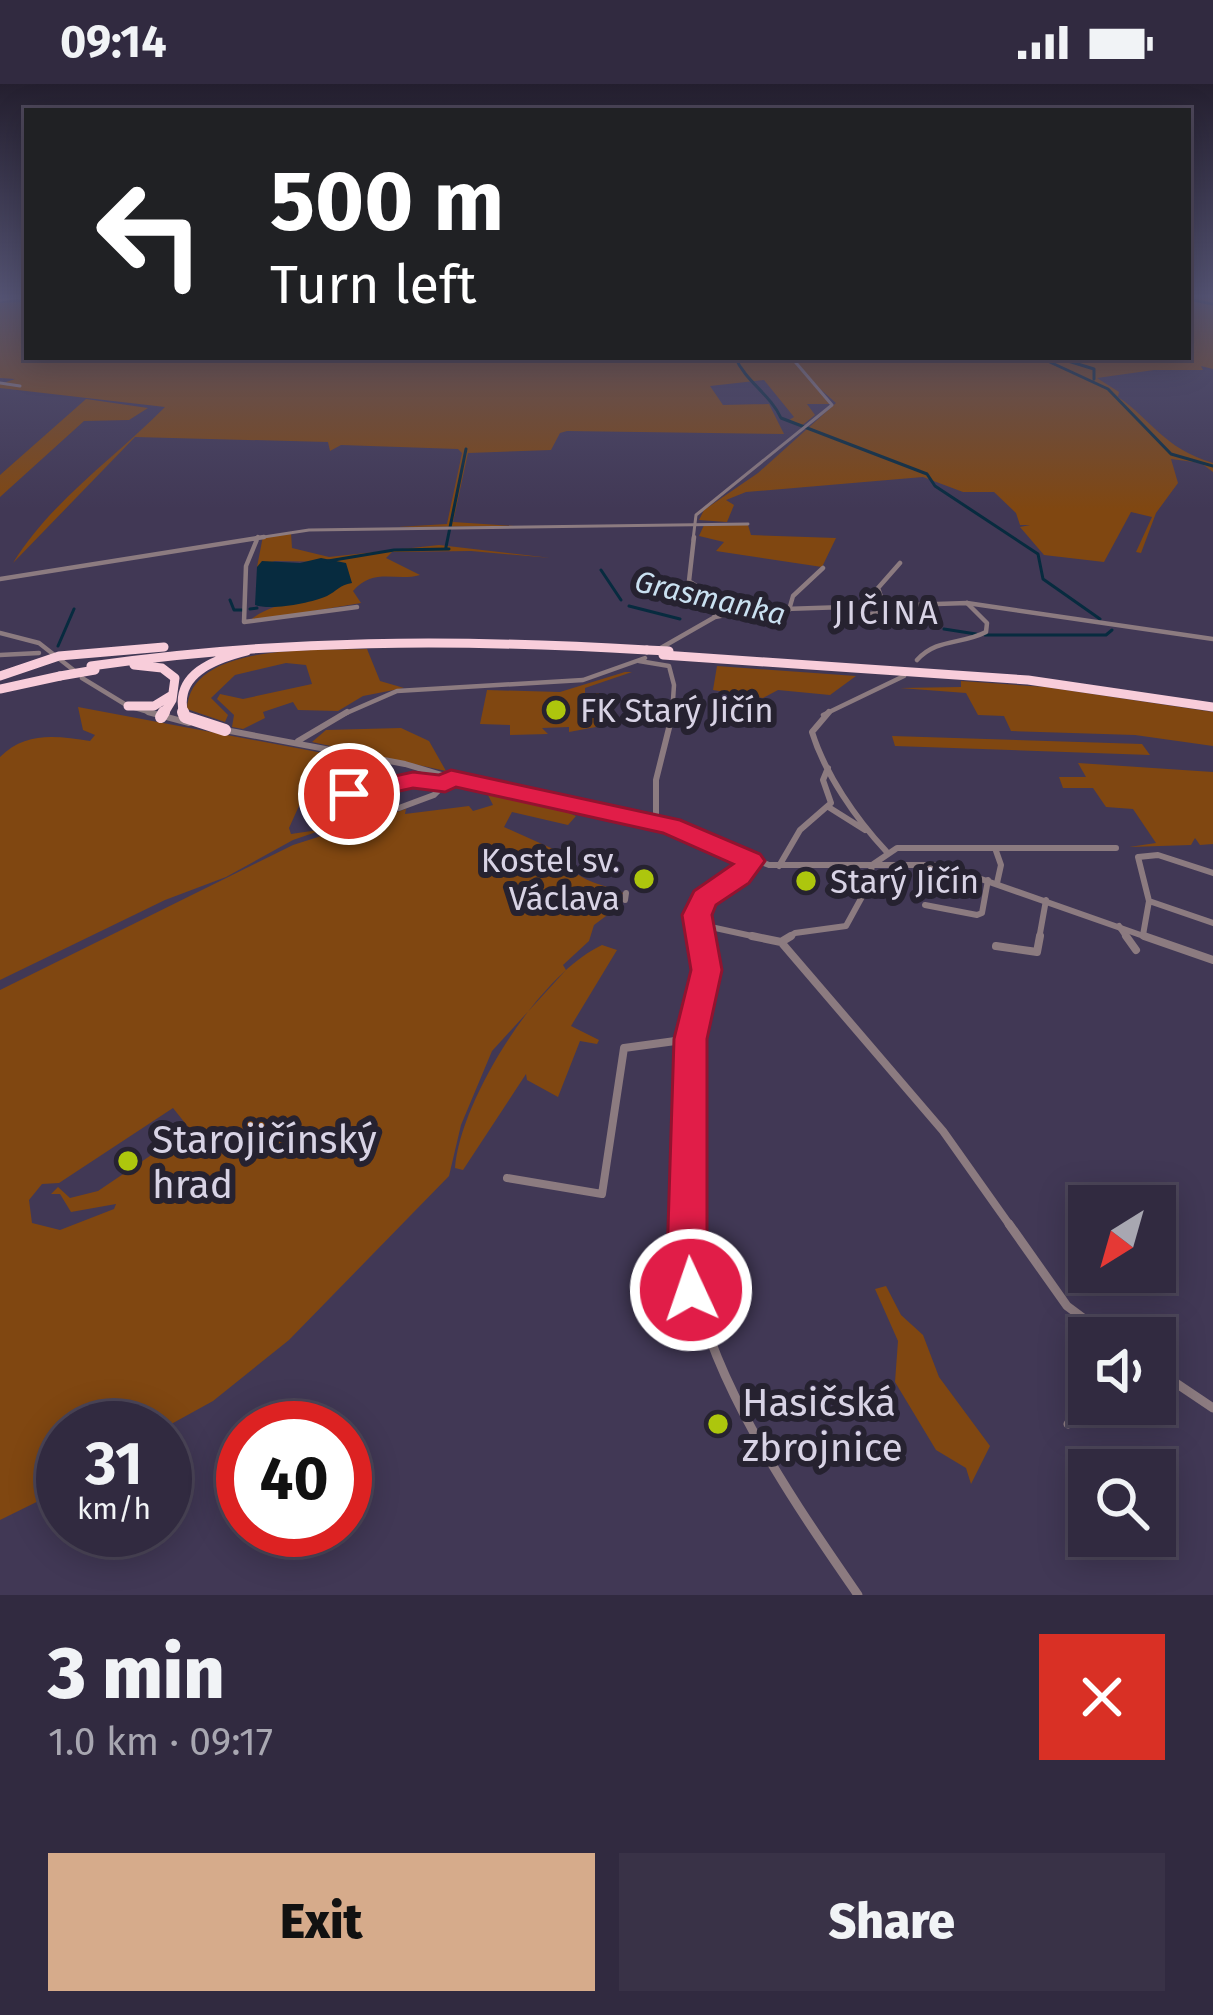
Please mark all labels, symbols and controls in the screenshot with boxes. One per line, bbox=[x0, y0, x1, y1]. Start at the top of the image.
text: 09:14 bbox=[60, 15, 167, 69]
text: 500 m bbox=[270, 151, 504, 252]
icon: left bbox=[72, 156, 228, 312]
text: Turn left bbox=[270, 253, 477, 317]
water label: Grasmanka bbox=[631, 563, 789, 633]
district label: JIČINA bbox=[833, 593, 941, 633]
place label: FK Starý Jičín bbox=[580, 691, 774, 731]
marker: FK Starý Jičín bbox=[543, 697, 569, 723]
pin bbox=[298, 743, 400, 845]
icon: arrive bbox=[316, 761, 382, 827]
place label: Kostel sv. Václava bbox=[481, 841, 620, 919]
place label: Starý Jičín bbox=[830, 862, 979, 902]
marker: Kostel sv. Václava bbox=[631, 866, 657, 892]
marker: Starý Jičín bbox=[793, 868, 819, 894]
place label: Starojičínský hrad bbox=[152, 1117, 377, 1208]
marker: Starojičínský hrad bbox=[115, 1148, 141, 1174]
north arrow bbox=[1068, 1185, 1176, 1293]
map controls bbox=[1068, 1185, 1176, 1557]
position arrow bbox=[628, 1227, 754, 1353]
button: sound bbox=[1068, 1317, 1176, 1425]
place label: Hasičská zbrojnice bbox=[742, 1380, 903, 1471]
speed limit sign: 40 bbox=[216, 1401, 372, 1557]
marker: Hasičská zbrojnice bbox=[705, 1411, 731, 1437]
text: 31 bbox=[85, 1428, 143, 1500]
button: search bbox=[1068, 1449, 1176, 1557]
text: km/h bbox=[77, 1491, 151, 1527]
text: 3 min bbox=[48, 1631, 225, 1717]
button: close bbox=[1039, 1634, 1165, 1760]
text: 1.0 km · 09:17 bbox=[48, 1719, 273, 1765]
button: Exit bbox=[48, 1853, 595, 1991]
button: Share bbox=[619, 1853, 1165, 1991]

